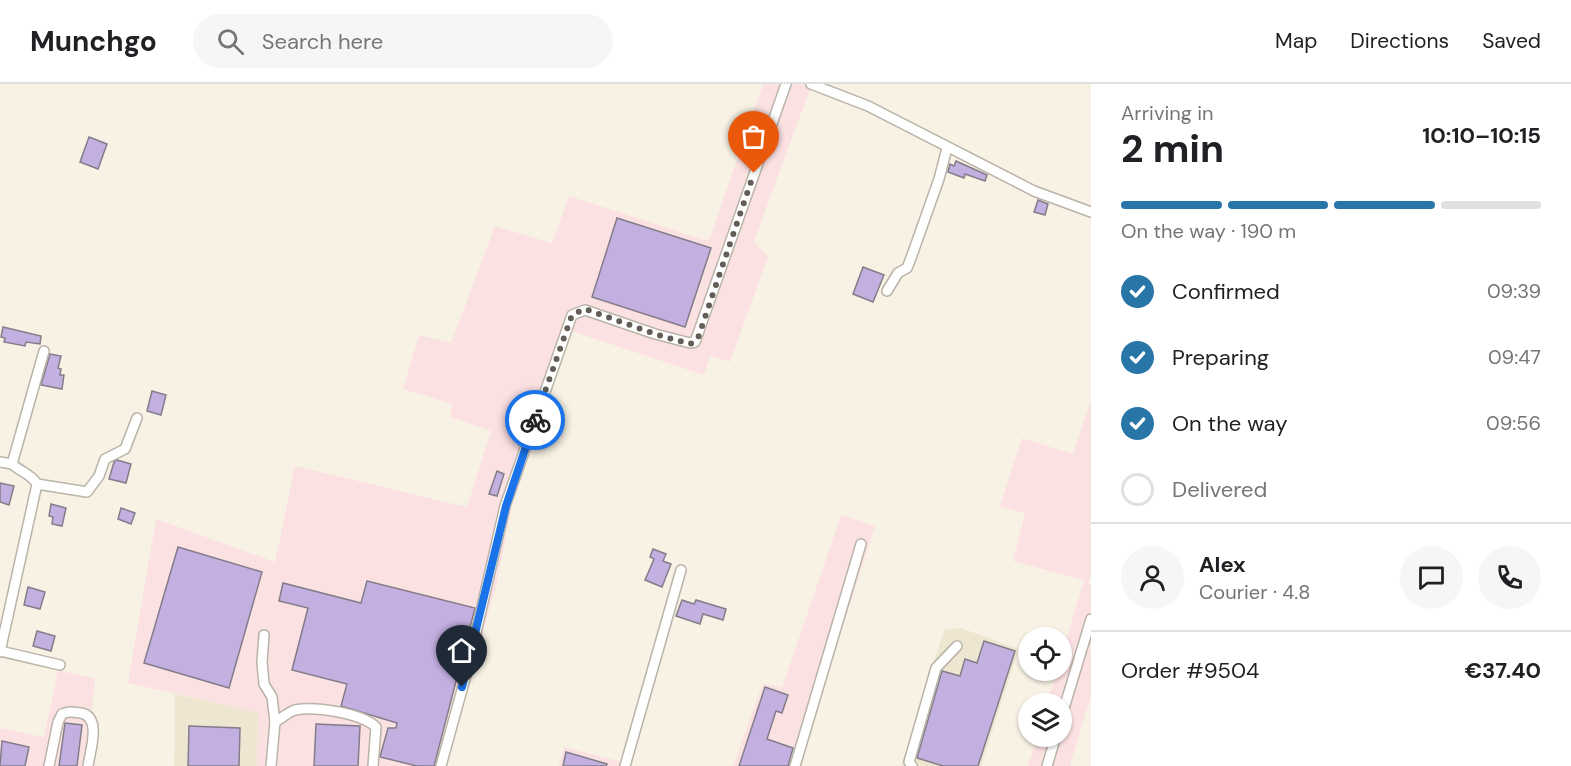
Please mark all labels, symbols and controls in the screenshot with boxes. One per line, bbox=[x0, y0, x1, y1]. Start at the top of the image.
search box bbox=[193, 14, 613, 68]
text: Munchgo bbox=[30, 23, 157, 60]
icon: search bbox=[214, 25, 247, 58]
text: Search here bbox=[262, 27, 383, 56]
text: Map bbox=[1275, 27, 1317, 55]
text: Directions bbox=[1350, 27, 1449, 55]
text: Saved bbox=[1482, 27, 1541, 55]
text: Arriving in bbox=[1121, 100, 1213, 126]
pin bbox=[728, 111, 779, 173]
icon: bag bbox=[737, 120, 770, 153]
text: 10:10–10:15 bbox=[1422, 121, 1541, 150]
text: 2 min bbox=[1121, 123, 1224, 174]
text: On the way · 190 m bbox=[1121, 218, 1296, 244]
icon: check bbox=[1121, 275, 1154, 308]
text: Confirmed bbox=[1172, 277, 1280, 306]
text: 09:39 bbox=[1487, 278, 1541, 304]
icon: check bbox=[1121, 341, 1154, 374]
text: Preparing bbox=[1172, 343, 1269, 372]
text: 09:47 bbox=[1488, 344, 1541, 370]
courier bbox=[505, 390, 565, 450]
icon: bike bbox=[519, 404, 552, 437]
icon: check bbox=[1121, 407, 1154, 440]
text: On the way bbox=[1172, 409, 1287, 438]
text: 09:56 bbox=[1486, 410, 1541, 436]
text: Delivered bbox=[1172, 475, 1267, 504]
button: person bbox=[1121, 546, 1184, 609]
button: chat bbox=[1400, 546, 1463, 609]
button: phone bbox=[1478, 546, 1541, 609]
text: Alex bbox=[1199, 550, 1246, 579]
text: Courier · 4.8 bbox=[1199, 579, 1310, 605]
pin bbox=[436, 625, 487, 687]
map controls bbox=[1018, 627, 1072, 747]
button: locate bbox=[1018, 627, 1072, 681]
icon: home bbox=[445, 634, 478, 667]
text: Order #9504 bbox=[1121, 656, 1259, 685]
text: €37.40 bbox=[1465, 656, 1541, 685]
button: layers bbox=[1018, 693, 1072, 747]

